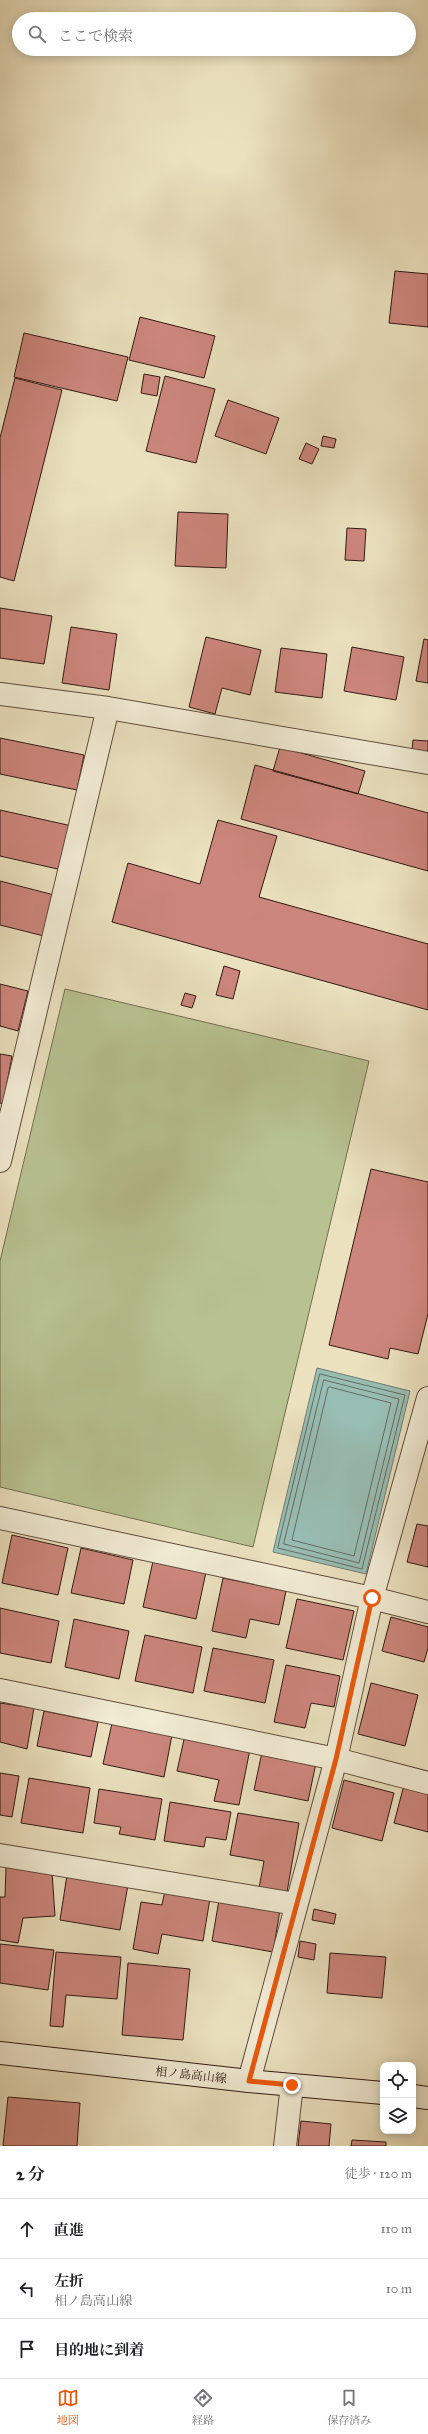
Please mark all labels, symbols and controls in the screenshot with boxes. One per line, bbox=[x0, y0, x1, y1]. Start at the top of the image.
search box bbox=[12, 12, 416, 56]
icon: search bbox=[26, 23, 48, 45]
text: ここで検索 bbox=[58, 27, 133, 45]
route start bbox=[363, 1589, 381, 1607]
map controls bbox=[380, 2062, 416, 2134]
button: locate bbox=[380, 2062, 416, 2098]
street label: 相ノ島高山線 bbox=[154, 2064, 228, 2086]
route end bbox=[283, 2076, 301, 2094]
button: layers bbox=[380, 2098, 416, 2134]
text: 2 分 bbox=[16, 2164, 45, 2185]
text: 徒歩 · 120 m bbox=[345, 2166, 412, 2182]
icon: ahead bbox=[16, 2218, 38, 2240]
text: 直進 bbox=[54, 2221, 84, 2239]
text: 110 m bbox=[380, 2221, 412, 2237]
text: 左折 bbox=[54, 2272, 84, 2290]
icon: left bbox=[16, 2278, 38, 2300]
text: 10 m bbox=[386, 2281, 412, 2297]
text: 相ノ島高山線 bbox=[54, 2293, 132, 2309]
icon: arrive bbox=[16, 2338, 38, 2360]
text: 目的地に到着 bbox=[54, 2341, 144, 2359]
tab: 地図 bbox=[57, 2387, 79, 2427]
tab: 経路 bbox=[192, 2387, 214, 2427]
tab: 保存済み bbox=[327, 2387, 371, 2427]

